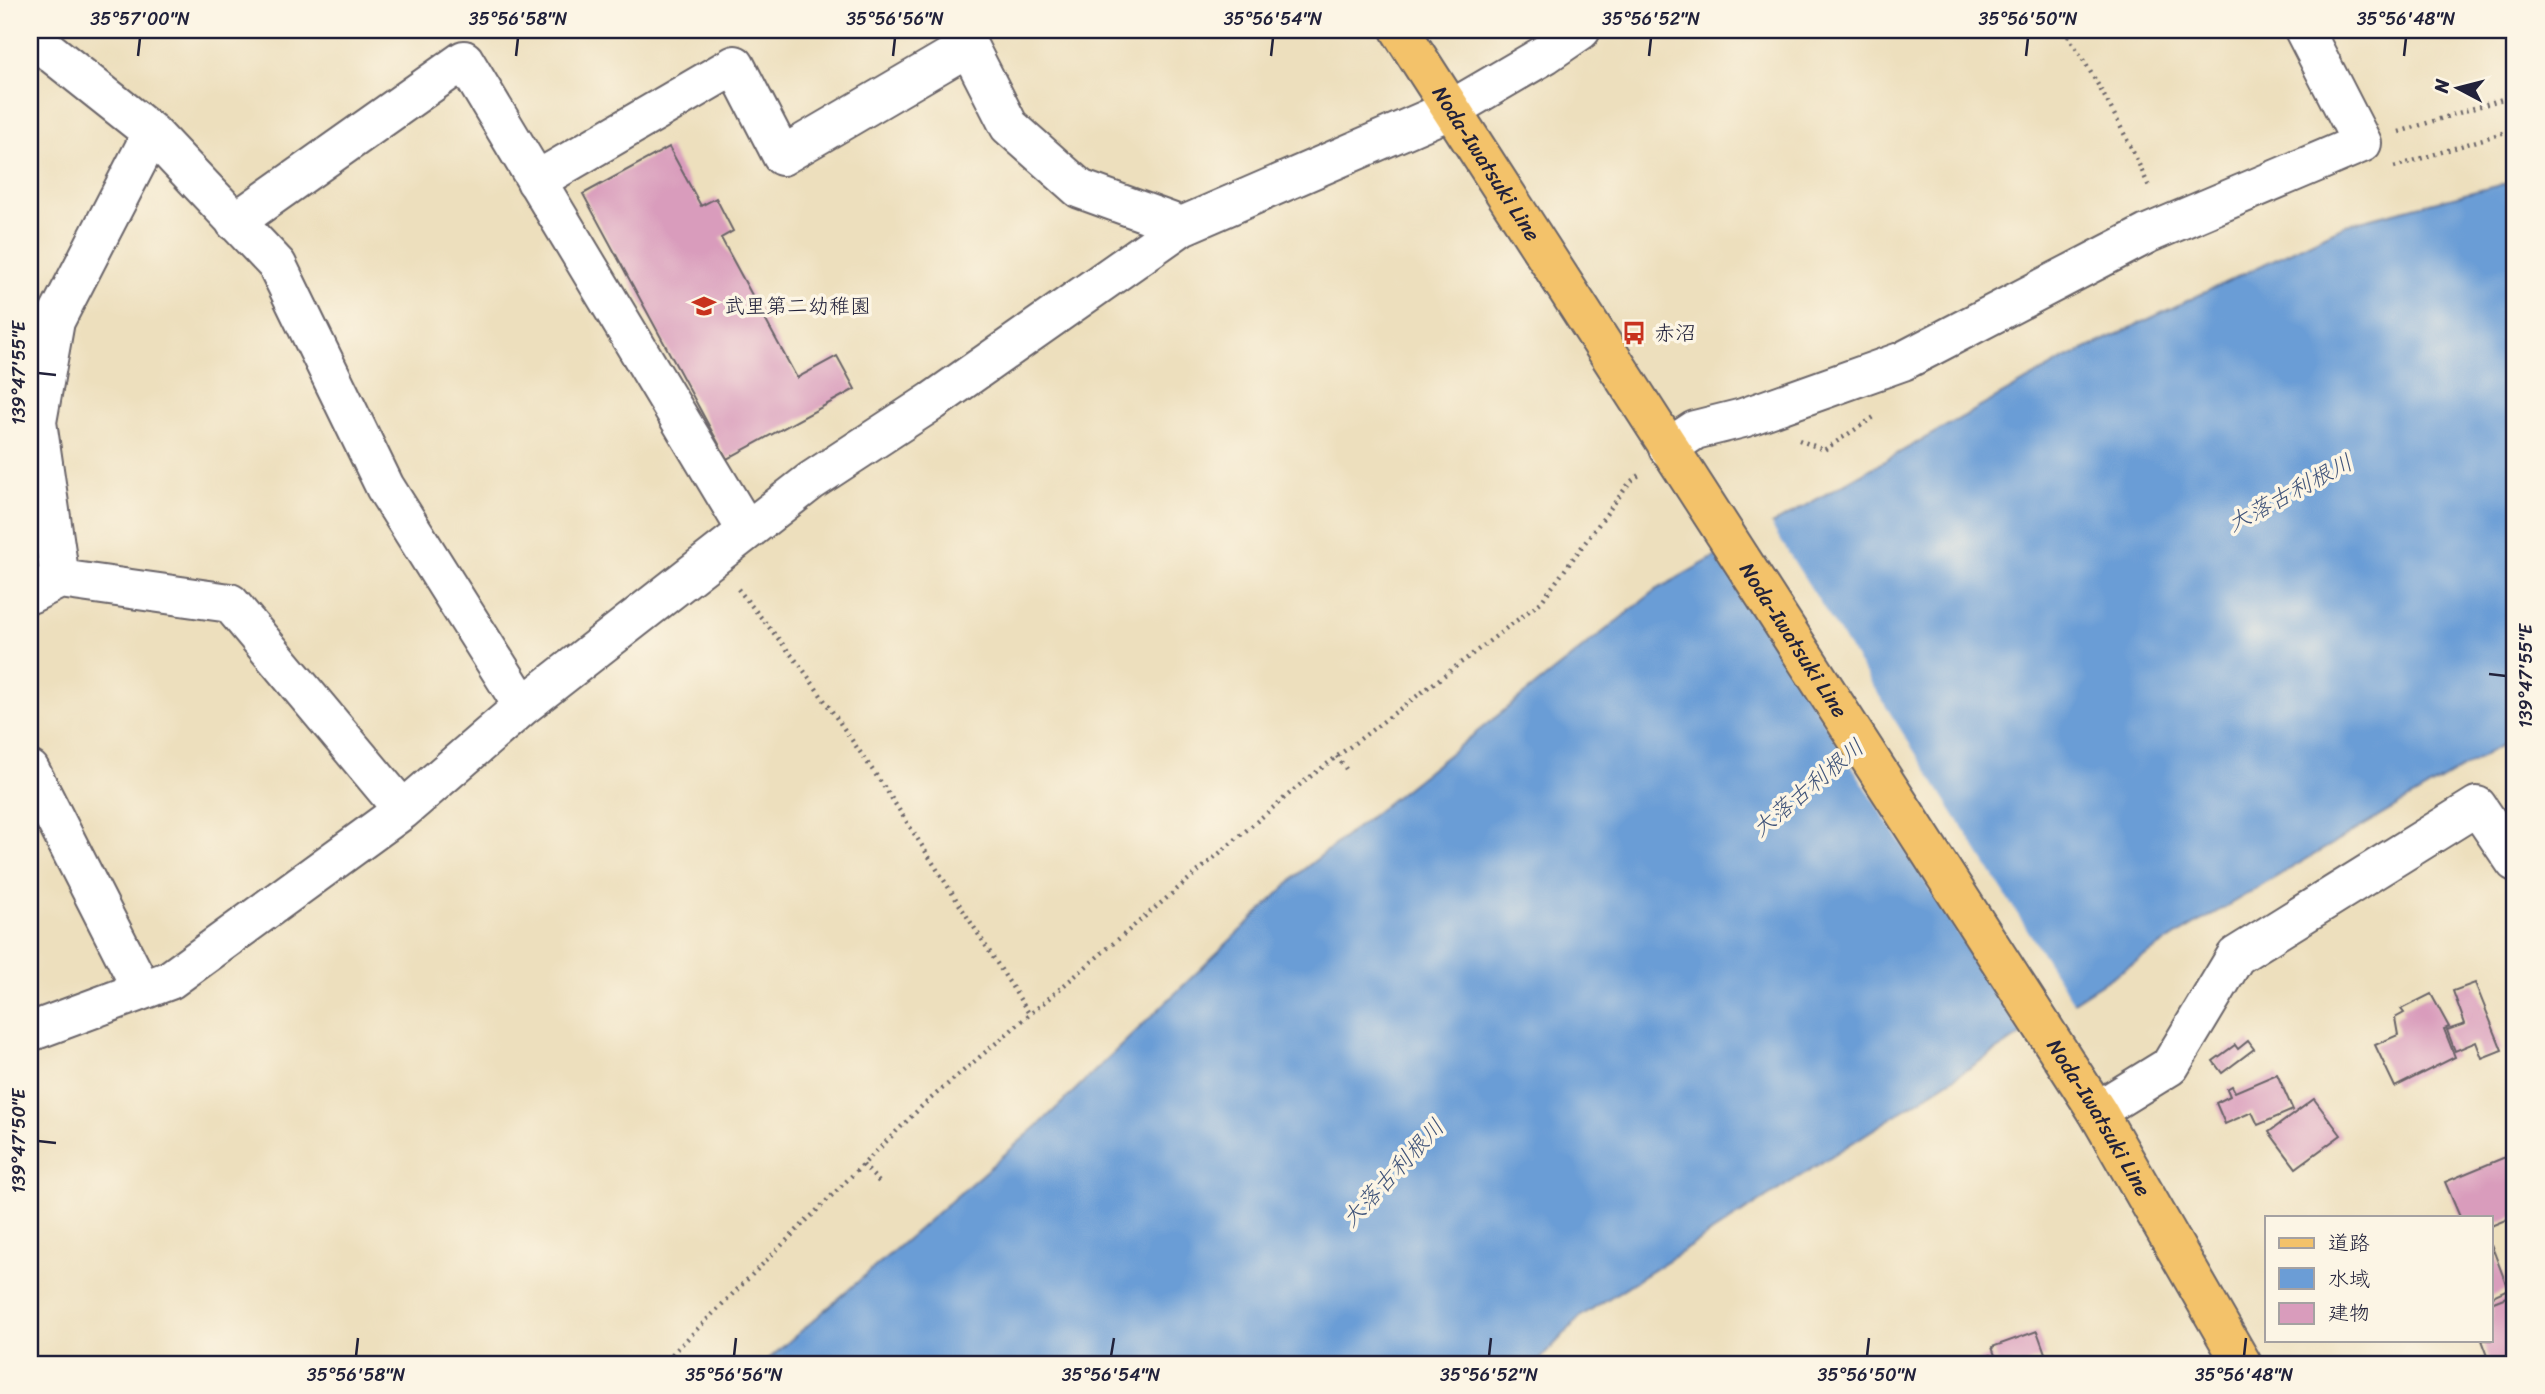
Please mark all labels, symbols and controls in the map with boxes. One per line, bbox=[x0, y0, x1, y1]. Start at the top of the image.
text: 35°57'00"N bbox=[90, 3, 190, 35]
text: 35°56'58"N bbox=[469, 3, 568, 35]
text: 35°56'56"N bbox=[846, 3, 944, 35]
text: 35°56'54"N bbox=[1224, 3, 1323, 35]
text: 35°56'52"N bbox=[1602, 3, 1700, 35]
text: 35°56'50"N bbox=[1979, 3, 2078, 35]
text: 35°56'48"N bbox=[2357, 3, 2456, 35]
north arrow bbox=[2422, 52, 2492, 122]
text: N bbox=[2424, 77, 2459, 96]
street label: Noda-Iwatsuki Line bbox=[1422, 78, 1551, 250]
place label: 武里第二幼稚園 bbox=[724, 287, 871, 325]
school or university icon: 武里第二幼稚園 bbox=[690, 292, 718, 320]
place label: 赤沼 bbox=[1654, 314, 1696, 352]
bus stop icon: 赤沼 bbox=[1620, 319, 1648, 347]
text: 139°47'55"E bbox=[3, 320, 35, 425]
water label: 大落古利根川 bbox=[2219, 443, 2361, 543]
street label: Noda-Iwatsuki Line bbox=[1729, 554, 1858, 726]
text: 139°47'55"E bbox=[2510, 623, 2542, 728]
water label: 大落古利根川 bbox=[1742, 728, 1874, 848]
street label: Noda-Iwatsuki Line bbox=[2036, 1031, 2162, 1204]
text: 139°47'50"E bbox=[3, 1088, 35, 1193]
water label: 大落古利根川 bbox=[1331, 1109, 1455, 1237]
legend bbox=[2265, 1216, 2492, 1342]
text: 道路 bbox=[2328, 1224, 2370, 1262]
text: 水域 bbox=[2328, 1260, 2370, 1298]
text: 建物 bbox=[2328, 1294, 2370, 1332]
text: 35°56'58"N bbox=[307, 1359, 406, 1391]
text: 35°56'56"N bbox=[685, 1359, 783, 1391]
text: 35°56'54"N bbox=[1062, 1359, 1161, 1391]
text: 35°56'52"N bbox=[1440, 1359, 1538, 1391]
text: 35°56'50"N bbox=[1818, 1359, 1917, 1391]
text: 35°56'48"N bbox=[2195, 1359, 2294, 1391]

